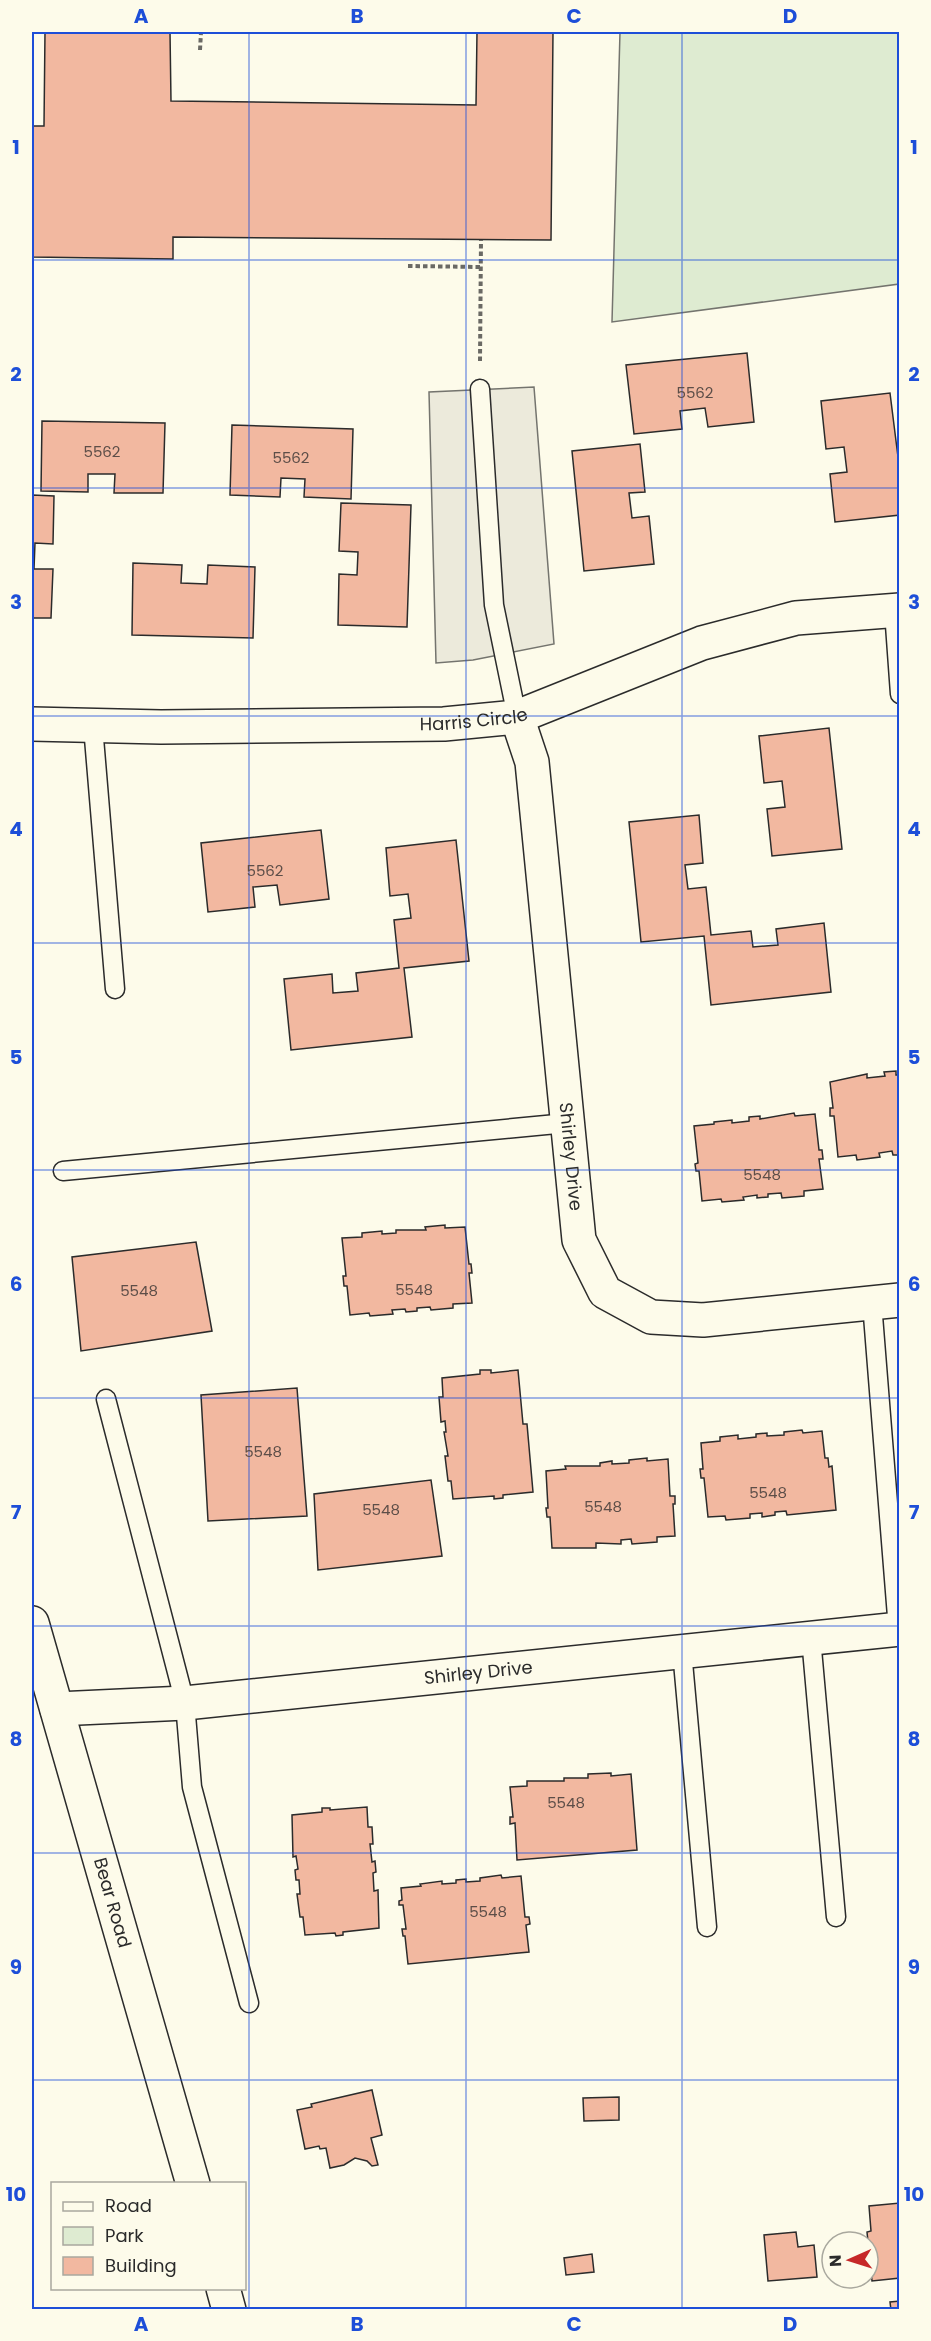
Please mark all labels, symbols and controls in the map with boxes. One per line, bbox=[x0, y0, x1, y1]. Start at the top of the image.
text: A bbox=[134, 2, 149, 30]
text: B bbox=[350, 2, 364, 30]
text: C bbox=[566, 2, 582, 30]
text: D bbox=[783, 2, 797, 30]
text: 1 bbox=[12, 133, 20, 161]
text: 1 bbox=[910, 133, 918, 161]
text: 2 bbox=[10, 360, 22, 388]
text: 2 bbox=[908, 360, 920, 388]
house number: 5562 bbox=[677, 382, 714, 403]
house number: 5562 bbox=[84, 441, 121, 462]
house number: 5562 bbox=[273, 447, 310, 468]
text: 3 bbox=[10, 588, 22, 616]
text: 3 bbox=[908, 588, 920, 616]
street label: Harris Circle bbox=[420, 701, 531, 736]
text: 4 bbox=[9, 815, 23, 843]
text: 4 bbox=[907, 815, 921, 843]
house number: 5562 bbox=[247, 860, 284, 881]
text: 5 bbox=[10, 1043, 23, 1071]
text: 5 bbox=[908, 1043, 921, 1071]
street label: Shirley Drive bbox=[554, 1101, 589, 1212]
house number: 5548 bbox=[743, 1164, 781, 1185]
text: 6 bbox=[10, 1270, 22, 1298]
text: 6 bbox=[908, 1270, 920, 1298]
house number: 5548 bbox=[395, 1279, 433, 1300]
house number: 5548 bbox=[120, 1280, 158, 1301]
house number: 5548 bbox=[244, 1441, 282, 1462]
house number: 5548 bbox=[749, 1482, 787, 1503]
house number: 5548 bbox=[584, 1496, 622, 1517]
text: 7 bbox=[11, 1498, 22, 1526]
text: 7 bbox=[909, 1498, 920, 1526]
house number: 5548 bbox=[362, 1499, 400, 1520]
street label: Shirley Drive bbox=[423, 1654, 534, 1690]
text: 8 bbox=[10, 1725, 22, 1753]
text: 8 bbox=[908, 1725, 920, 1753]
house number: 5548 bbox=[547, 1792, 585, 1813]
street label: Bear Road bbox=[88, 1855, 138, 1951]
house number: 5548 bbox=[469, 1901, 507, 1922]
text: 9 bbox=[10, 1953, 22, 1981]
text: 9 bbox=[908, 1953, 920, 1981]
text: 10 bbox=[6, 2180, 26, 2208]
text: 10 bbox=[904, 2180, 924, 2208]
legend bbox=[51, 2182, 246, 2290]
text: Road bbox=[105, 2193, 152, 2218]
text: Park bbox=[105, 2223, 144, 2248]
north arrow bbox=[820, 2230, 880, 2290]
text: Building bbox=[105, 2253, 177, 2278]
text: N bbox=[824, 2254, 847, 2267]
text: A bbox=[134, 2310, 149, 2338]
text: B bbox=[350, 2310, 364, 2338]
text: C bbox=[566, 2310, 582, 2338]
text: D bbox=[783, 2310, 797, 2338]

